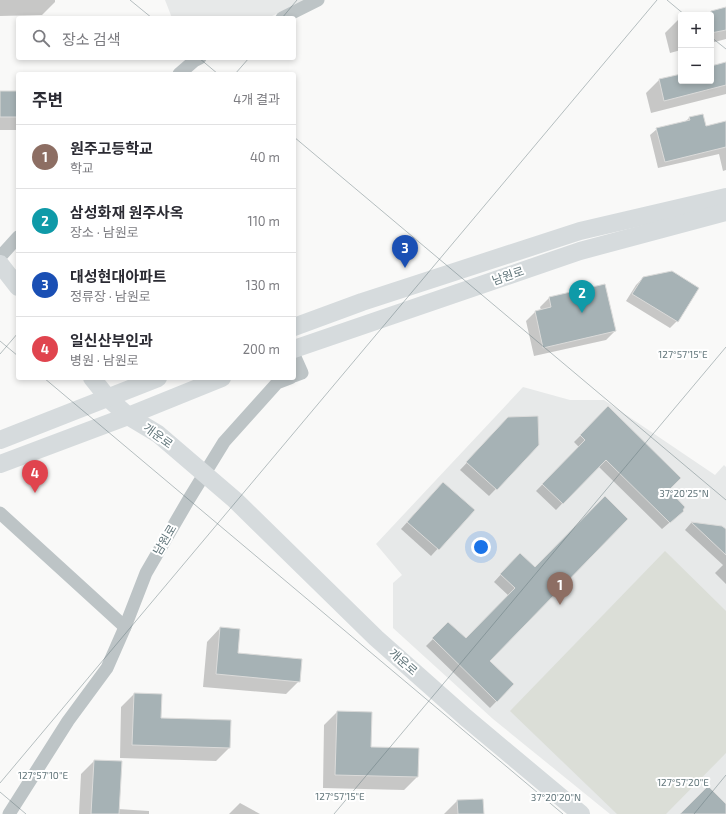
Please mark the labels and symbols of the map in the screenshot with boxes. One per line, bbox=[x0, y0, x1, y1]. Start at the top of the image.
pin: 3 bbox=[392, 235, 418, 268]
street label: 남원로 bbox=[490, 263, 526, 287]
pin: 2 bbox=[569, 280, 595, 313]
text: 127°57'15"E bbox=[658, 348, 708, 360]
street label: 개운로 bbox=[141, 420, 176, 451]
pin: 4 bbox=[22, 460, 48, 493]
text: 37°20'25"N bbox=[659, 487, 709, 499]
street label: 남원로 bbox=[150, 522, 179, 557]
your location bbox=[471, 537, 491, 557]
pin: 1 bbox=[547, 572, 573, 605]
street label: 개운로 bbox=[387, 645, 421, 677]
text: 127°57'10"E bbox=[18, 769, 68, 781]
text: 127°57'20"E bbox=[657, 776, 709, 788]
text: 127°57'15"E bbox=[315, 790, 365, 802]
text: 37°20'20"N bbox=[531, 791, 581, 803]

